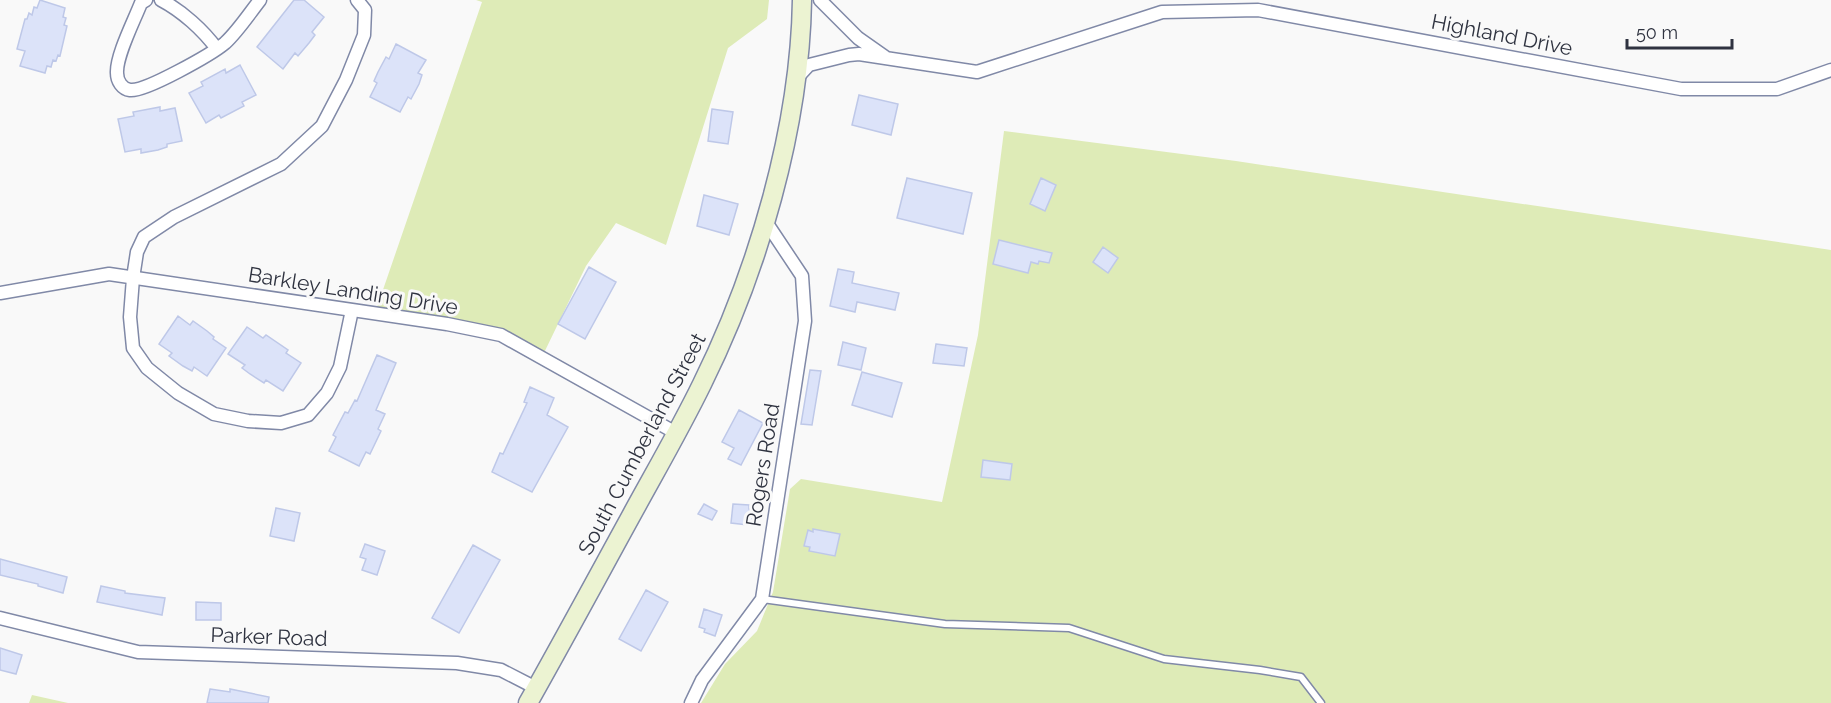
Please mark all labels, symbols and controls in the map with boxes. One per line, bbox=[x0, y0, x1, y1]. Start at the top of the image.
street label: Highland Drive bbox=[1429, 9, 1575, 60]
scale bar bbox=[1627, 12, 1732, 50]
text: 50 m bbox=[1636, 22, 1678, 43]
street label: Barkley Landing Drive bbox=[246, 262, 460, 319]
street label: South Cumberland Street bbox=[572, 329, 711, 559]
street label: Rogers Road bbox=[740, 402, 785, 528]
street label: Parker Road bbox=[210, 622, 328, 651]

